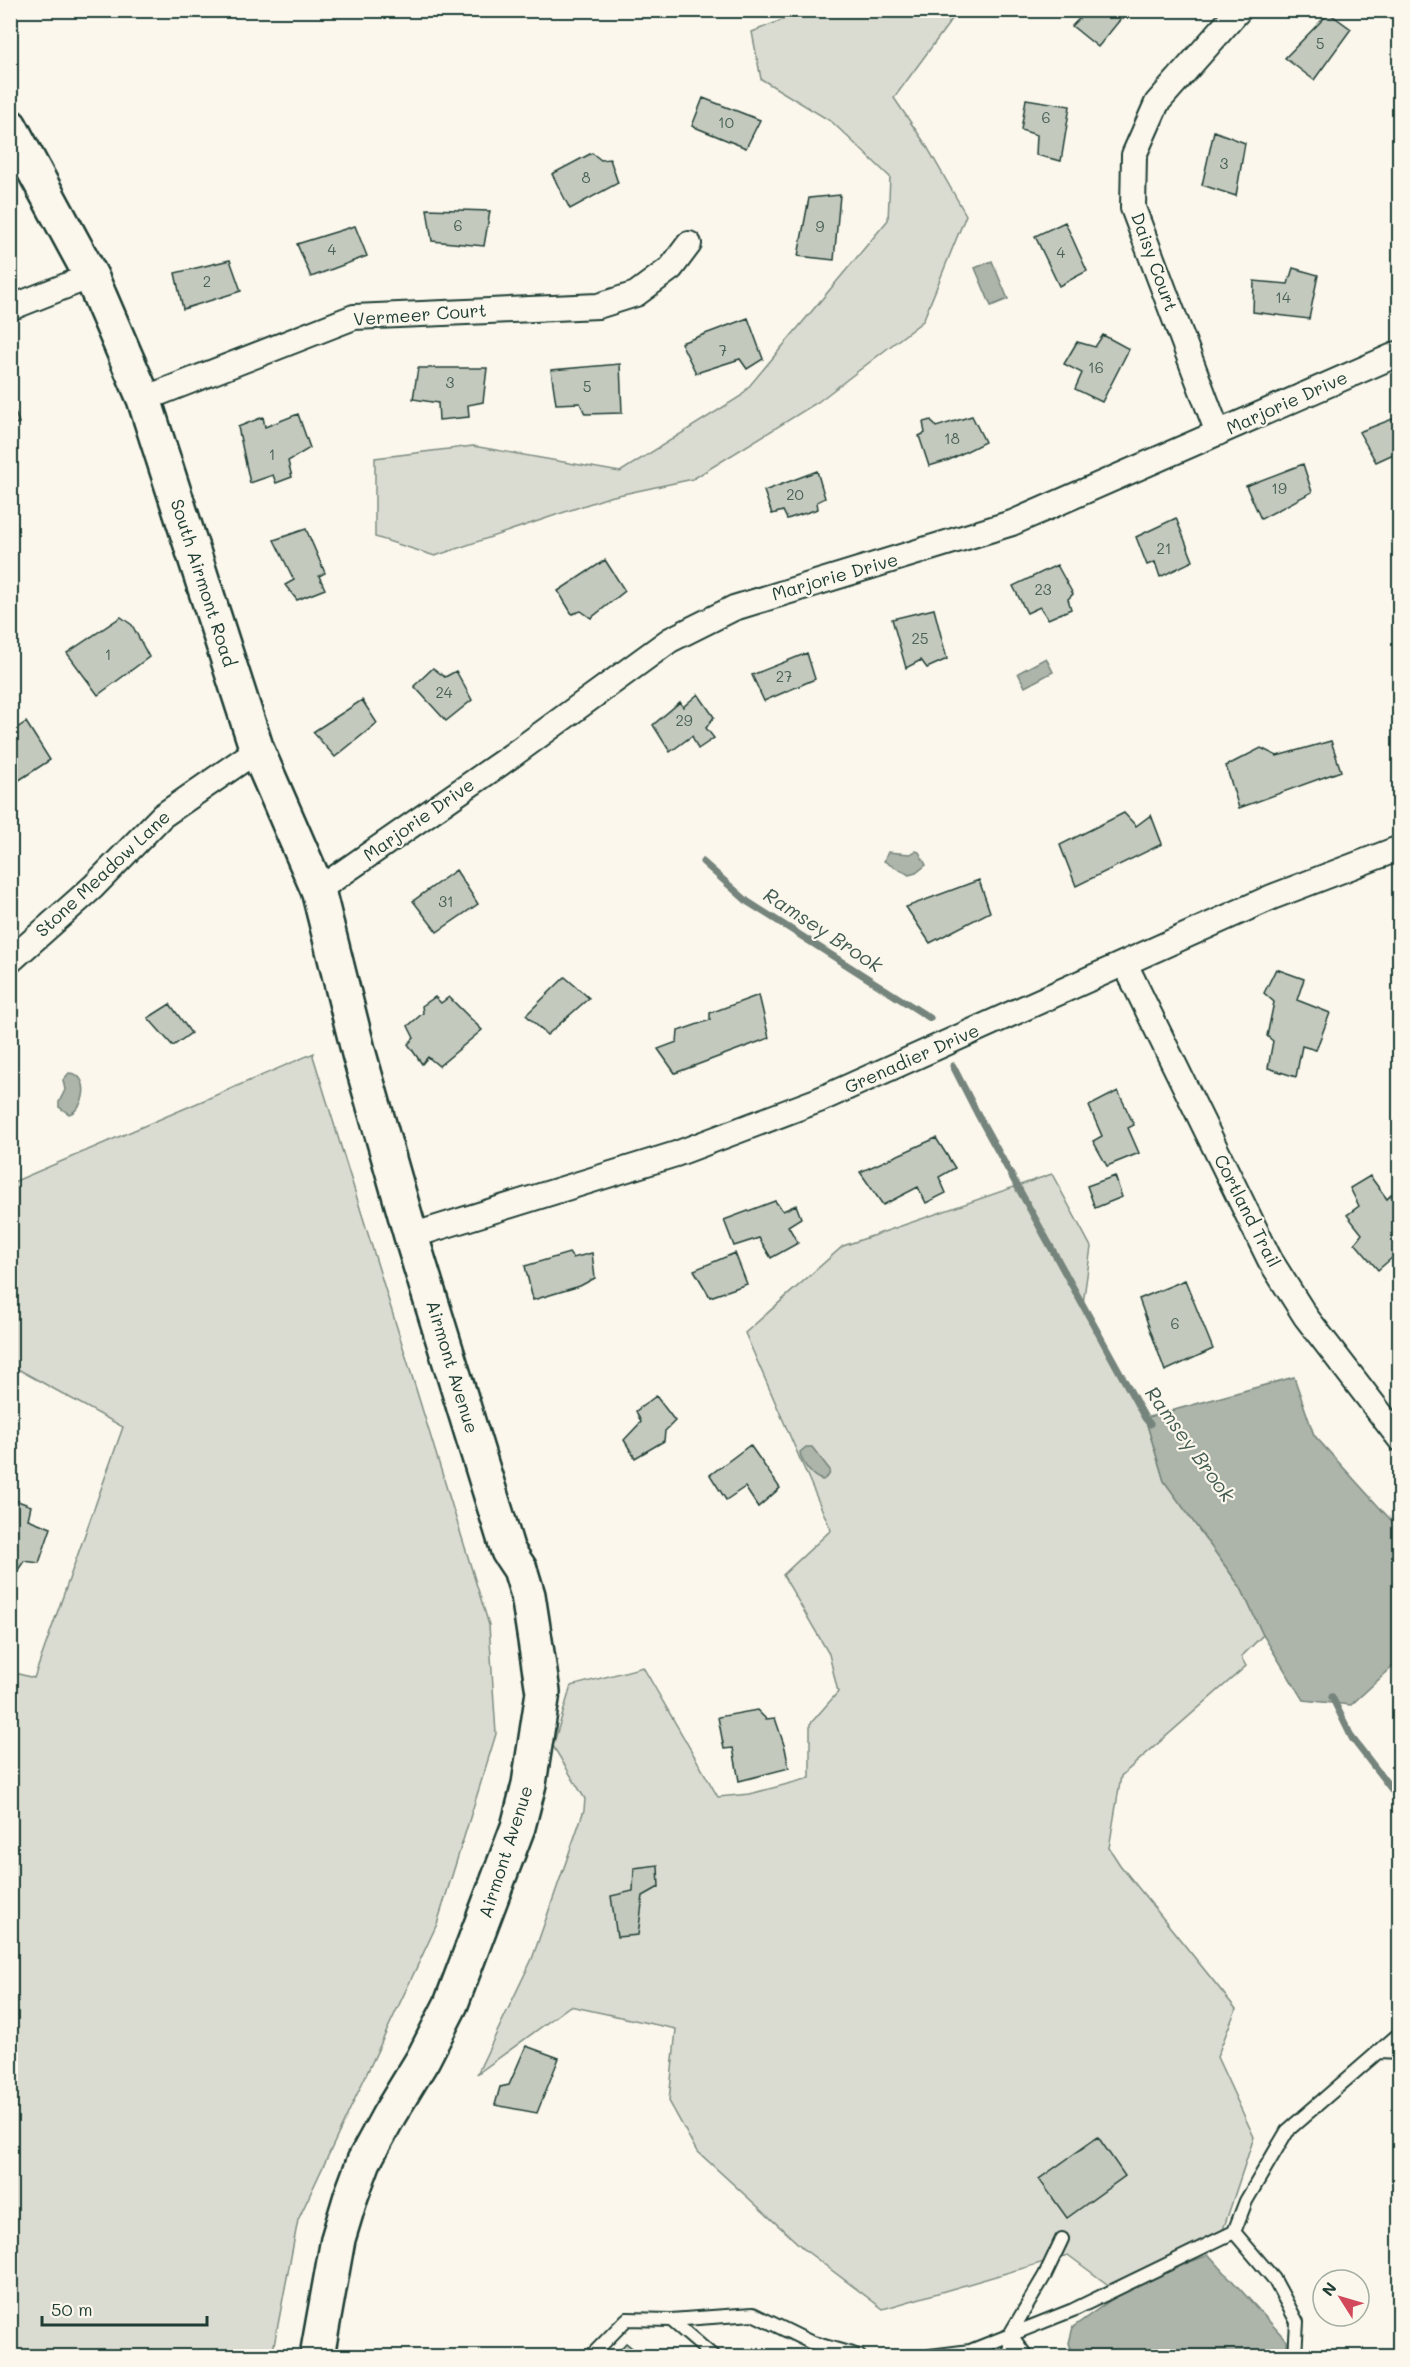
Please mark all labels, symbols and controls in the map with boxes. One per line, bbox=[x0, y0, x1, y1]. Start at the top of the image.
house number: 5 bbox=[1316, 33, 1324, 53]
house number: 6 bbox=[1041, 107, 1051, 127]
house number: 10 bbox=[718, 112, 734, 132]
house number: 3 bbox=[1220, 153, 1229, 173]
house number: 8 bbox=[581, 167, 591, 187]
street label: Daisy Court bbox=[1126, 209, 1184, 314]
house number: 6 bbox=[453, 215, 463, 235]
house number: 9 bbox=[816, 216, 825, 236]
house number: 4 bbox=[328, 239, 337, 259]
house number: 4 bbox=[1057, 242, 1066, 262]
house number: 2 bbox=[203, 271, 211, 291]
house number: 14 bbox=[1275, 287, 1291, 307]
street label: Vermeer Court bbox=[352, 297, 487, 331]
house number: 7 bbox=[719, 340, 727, 360]
house number: 16 bbox=[1088, 357, 1104, 377]
street label: Marjorie Drive bbox=[1222, 365, 1351, 440]
house number: 3 bbox=[446, 372, 455, 392]
house number: 5 bbox=[583, 376, 591, 396]
house number: 18 bbox=[944, 428, 960, 448]
house number: 1 bbox=[269, 444, 275, 464]
house number: 19 bbox=[1271, 478, 1287, 498]
house number: 20 bbox=[786, 484, 804, 504]
street label: South Airmont Road bbox=[165, 496, 242, 670]
house number: 21 bbox=[1156, 538, 1172, 558]
street label: Marjorie Drive bbox=[769, 547, 901, 606]
house number: 23 bbox=[1034, 579, 1052, 599]
house number: 25 bbox=[911, 628, 929, 648]
house number: 1 bbox=[105, 644, 111, 664]
house number: 27 bbox=[776, 666, 792, 686]
house number: 24 bbox=[435, 682, 453, 702]
house number: 29 bbox=[675, 710, 693, 730]
street label: Marjorie Drive bbox=[358, 772, 479, 866]
street label: Stone Meadow Lane bbox=[30, 805, 175, 942]
water label: Ramsey Brook bbox=[759, 881, 888, 978]
house number: 31 bbox=[438, 891, 454, 911]
street label: Grenadier Drive bbox=[840, 1018, 983, 1099]
street label: Cortland Trail bbox=[1209, 1150, 1287, 1271]
street label: Airmont Avenue bbox=[421, 1297, 485, 1436]
house number: 6 bbox=[1170, 1313, 1180, 1333]
water label: Ramsey Brook bbox=[1140, 1380, 1242, 1507]
street label: Airmont Avenue bbox=[472, 1782, 538, 1921]
north arrow bbox=[1311, 2268, 1371, 2328]
text: N bbox=[1317, 2277, 1341, 2300]
scale bar bbox=[42, 2289, 207, 2327]
text: 50 m bbox=[51, 2297, 93, 2321]

